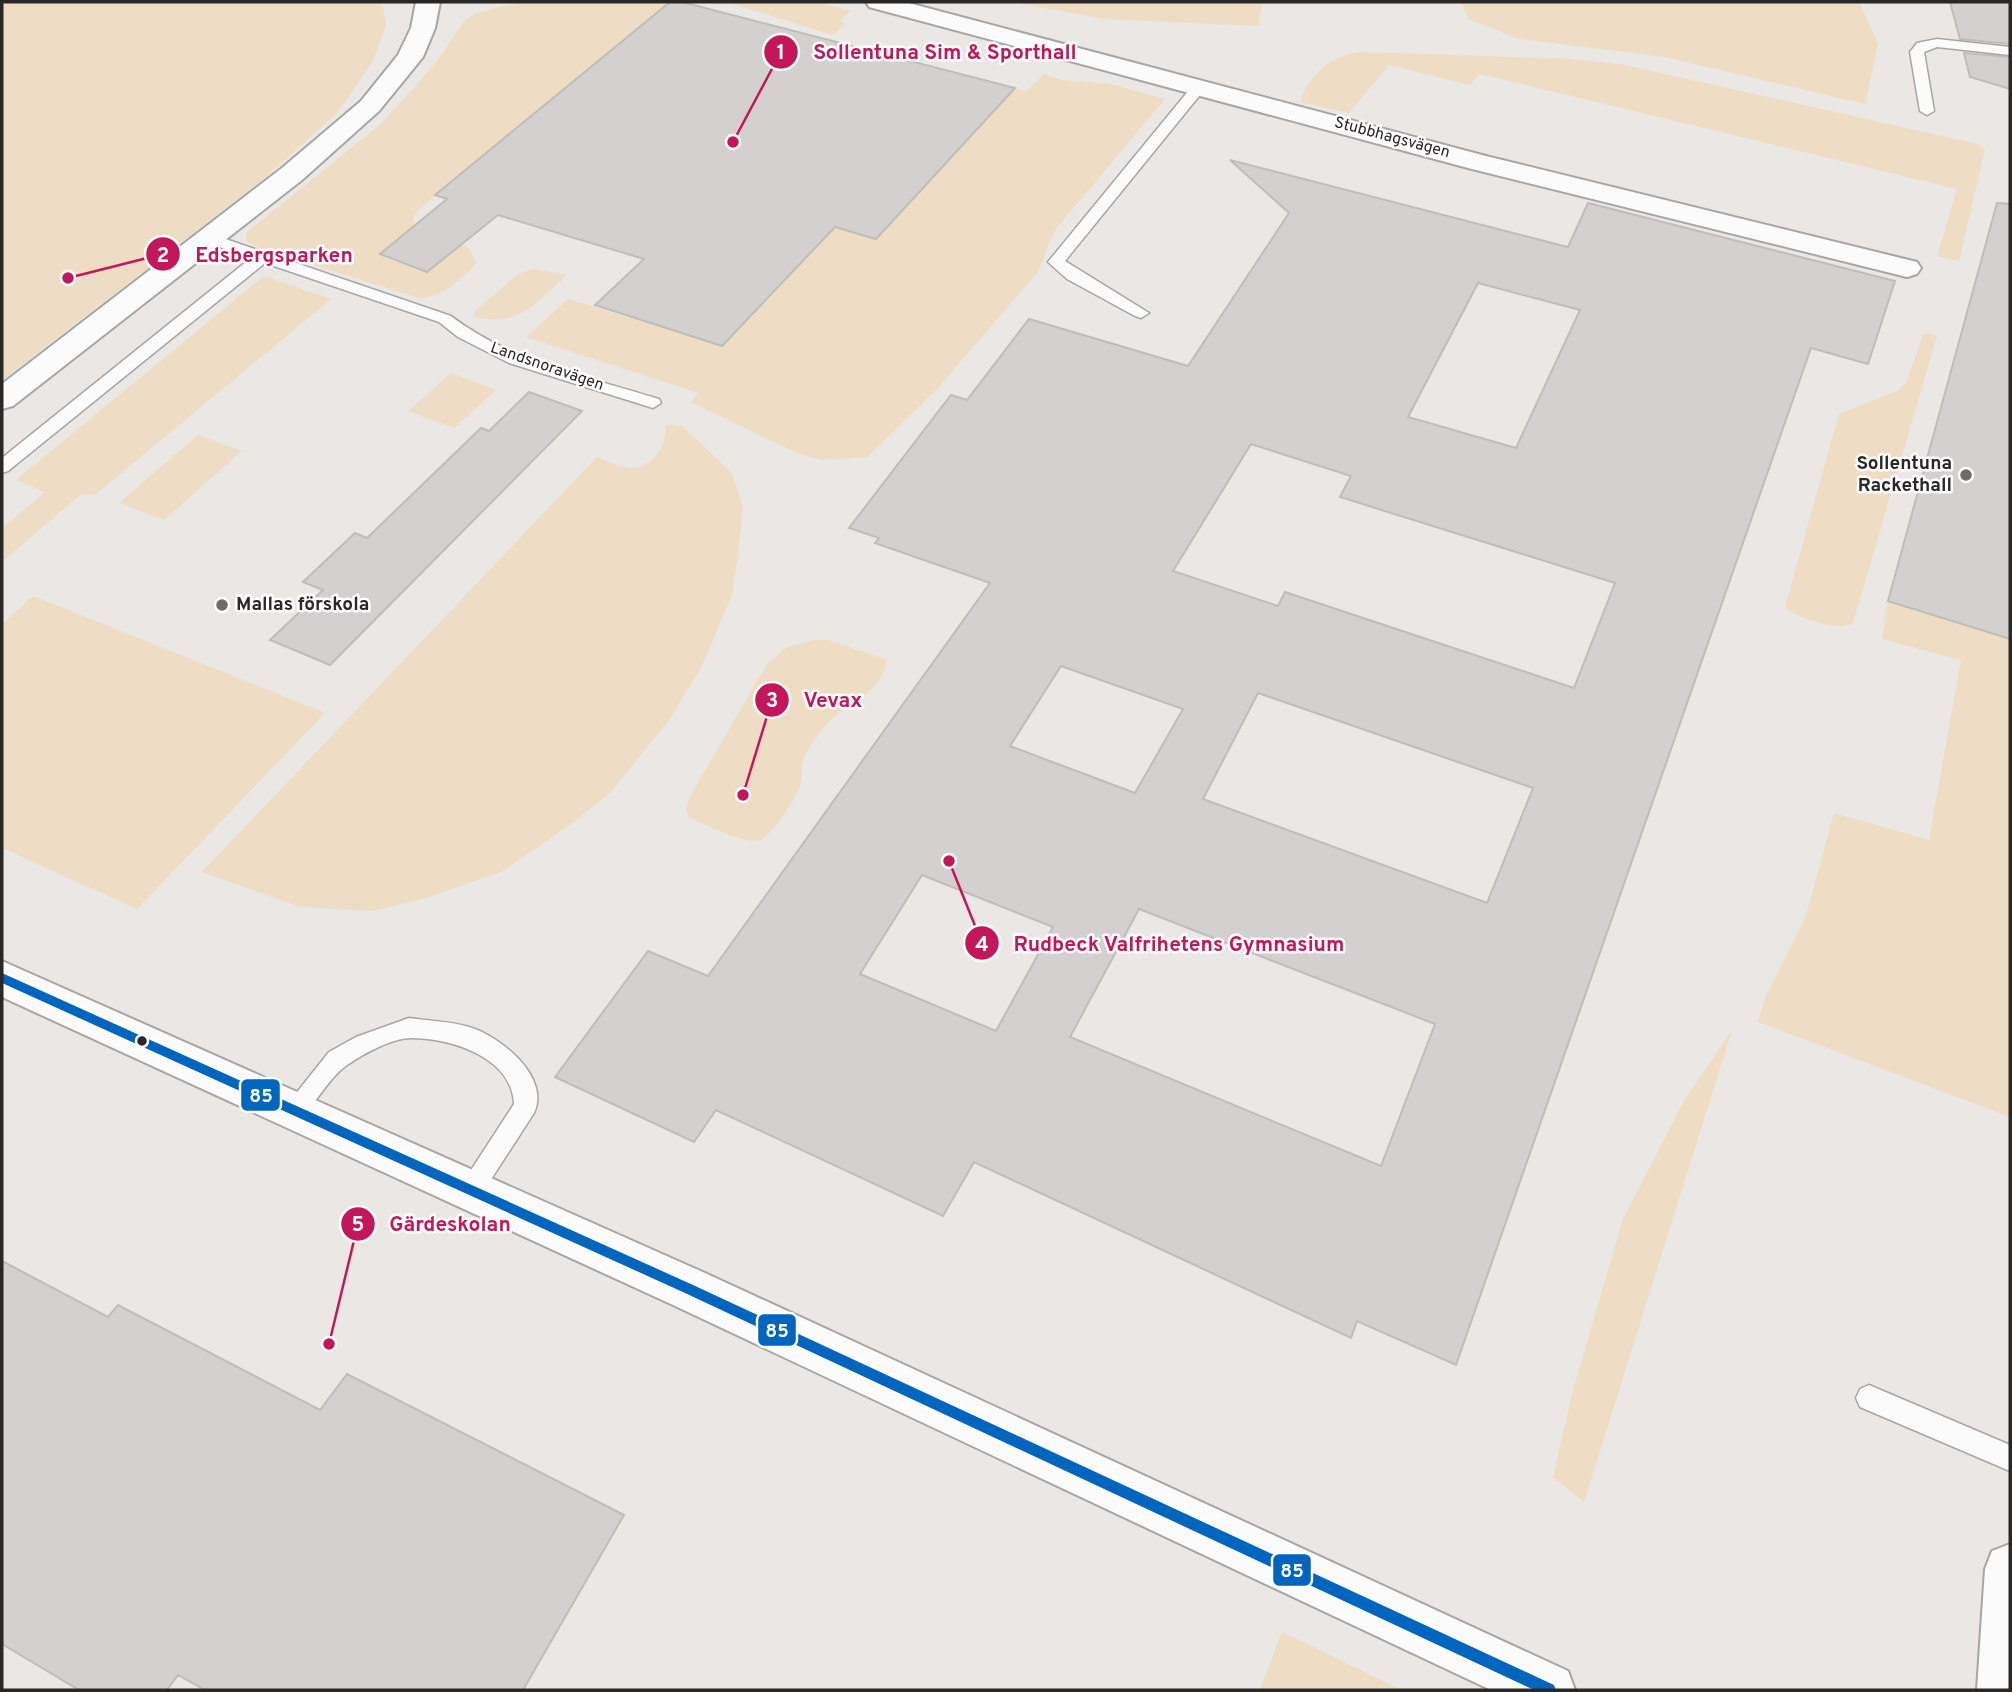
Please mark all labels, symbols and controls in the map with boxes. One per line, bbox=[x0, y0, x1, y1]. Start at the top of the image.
callout: Sollentuna Sim & Sporthall bbox=[764, 31, 1090, 73]
text: 1 bbox=[777, 40, 785, 67]
text: Sollentuna Sim & Sporthall bbox=[813, 40, 1077, 67]
street label: Stubbhagsvägen bbox=[1332, 113, 1452, 163]
callout: Edsbergsparken bbox=[146, 233, 366, 275]
text: 2 bbox=[157, 243, 169, 270]
text: Edsbergsparken bbox=[195, 243, 353, 270]
street label: Landsnoravägen bbox=[488, 338, 606, 396]
place label: Sollentuna Rackethall bbox=[1856, 452, 1952, 498]
marker: Sollentuna Rackethall bbox=[1958, 467, 1974, 483]
place label: Mallas förskola bbox=[236, 593, 369, 617]
marker: Mallas förskola bbox=[214, 597, 230, 613]
callout: Vevax bbox=[755, 679, 876, 721]
text: 3 bbox=[766, 688, 778, 715]
text: Vevax bbox=[804, 688, 862, 715]
callout: Rudbeck Valfrihetens Gymnasium bbox=[965, 922, 1359, 964]
text: 4 bbox=[975, 932, 989, 959]
text: Rudbeck Valfrihetens Gymnasium bbox=[1014, 932, 1344, 959]
unlabelled marker bbox=[135, 1034, 149, 1048]
line badge: 85 bbox=[240, 1078, 281, 1112]
text: 85 bbox=[249, 1085, 273, 1109]
callout: Gärdeskolan bbox=[340, 1203, 525, 1245]
text: 5 bbox=[352, 1212, 364, 1239]
text: Gärdeskolan bbox=[389, 1212, 511, 1239]
line badge: 85 bbox=[757, 1313, 797, 1347]
text: 85 bbox=[765, 1320, 789, 1344]
line badge: 85 bbox=[1272, 1553, 1312, 1587]
text: 85 bbox=[1280, 1560, 1304, 1584]

